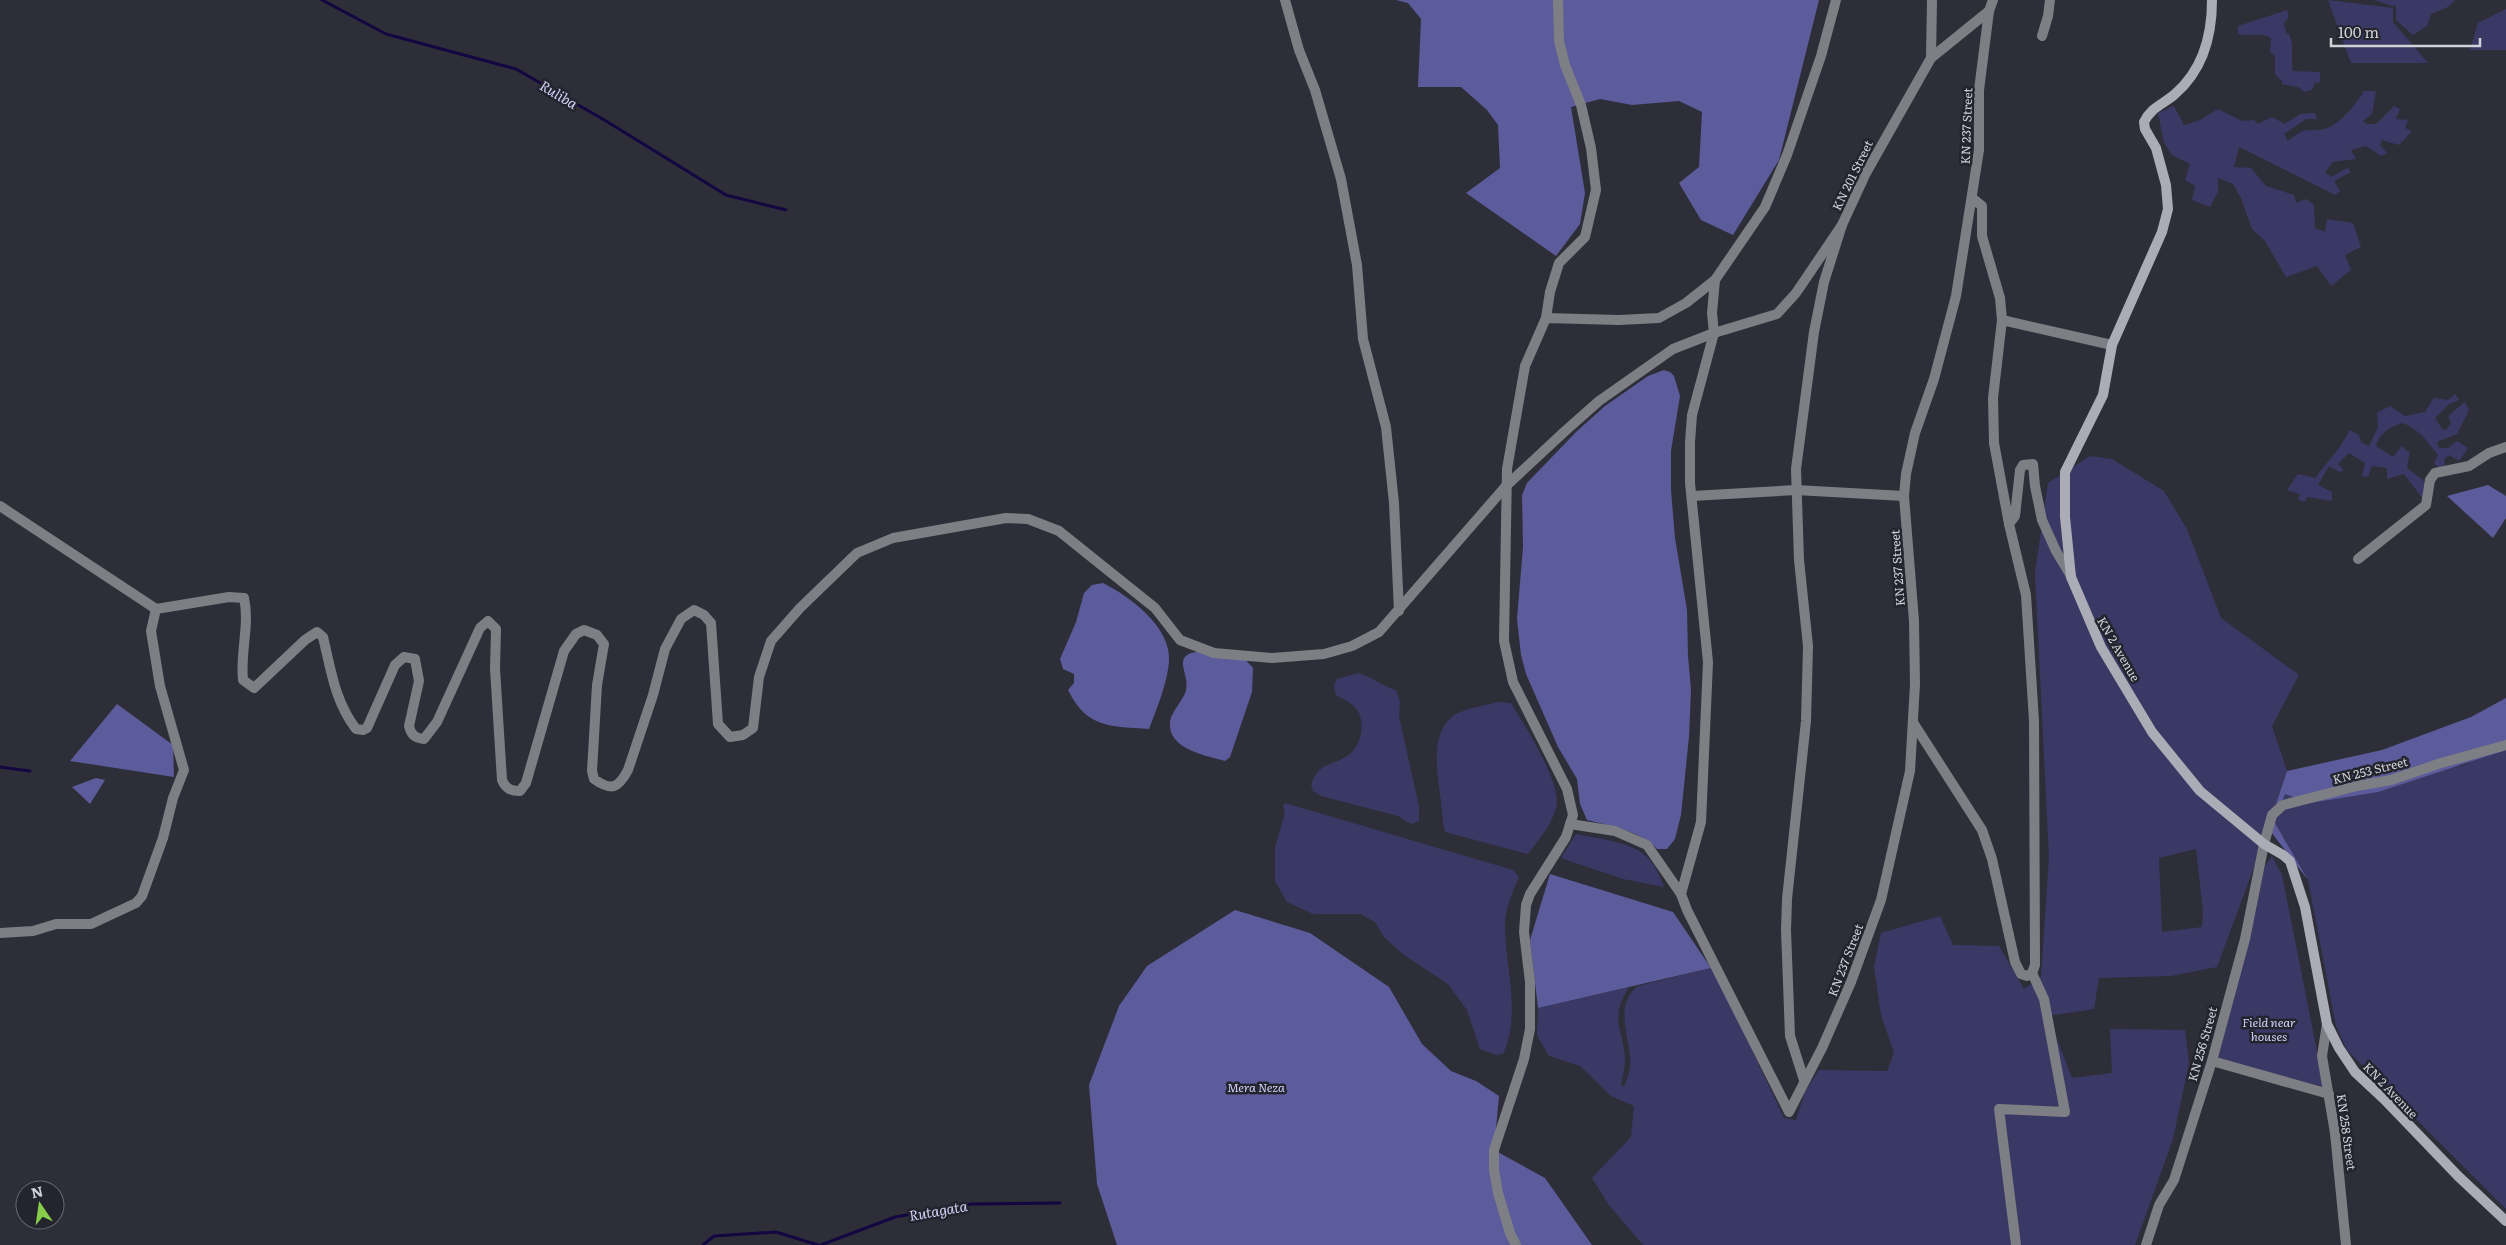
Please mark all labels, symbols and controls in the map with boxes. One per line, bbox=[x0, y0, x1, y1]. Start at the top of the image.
scale bar bbox=[2331, 15, 2480, 47]
text: 100 m bbox=[2338, 20, 2379, 43]
water label: Ruliba bbox=[536, 75, 582, 113]
street label: KN 237 Street bbox=[1956, 87, 1976, 165]
street label: KN 201 Street bbox=[1827, 137, 1877, 213]
street label: KN 237 Street bbox=[1885, 529, 1909, 607]
street label: KN 2 Avenue bbox=[2093, 613, 2145, 685]
street label: KN 253 Street bbox=[2331, 752, 2410, 788]
street label: KN 237 Street bbox=[1823, 921, 1867, 999]
street label: KN 256 Street bbox=[2183, 1004, 2221, 1083]
park label: Field near houses bbox=[2242, 1013, 2296, 1045]
street label: KN 2 Avenue bbox=[2359, 1058, 2423, 1122]
park label: Mera Neza bbox=[1227, 1078, 1285, 1096]
street label: KN 258 Street bbox=[2333, 1093, 2361, 1172]
north arrow bbox=[15, 1180, 65, 1230]
text: N bbox=[29, 1180, 45, 1202]
water label: Rutagata bbox=[907, 1195, 969, 1225]

